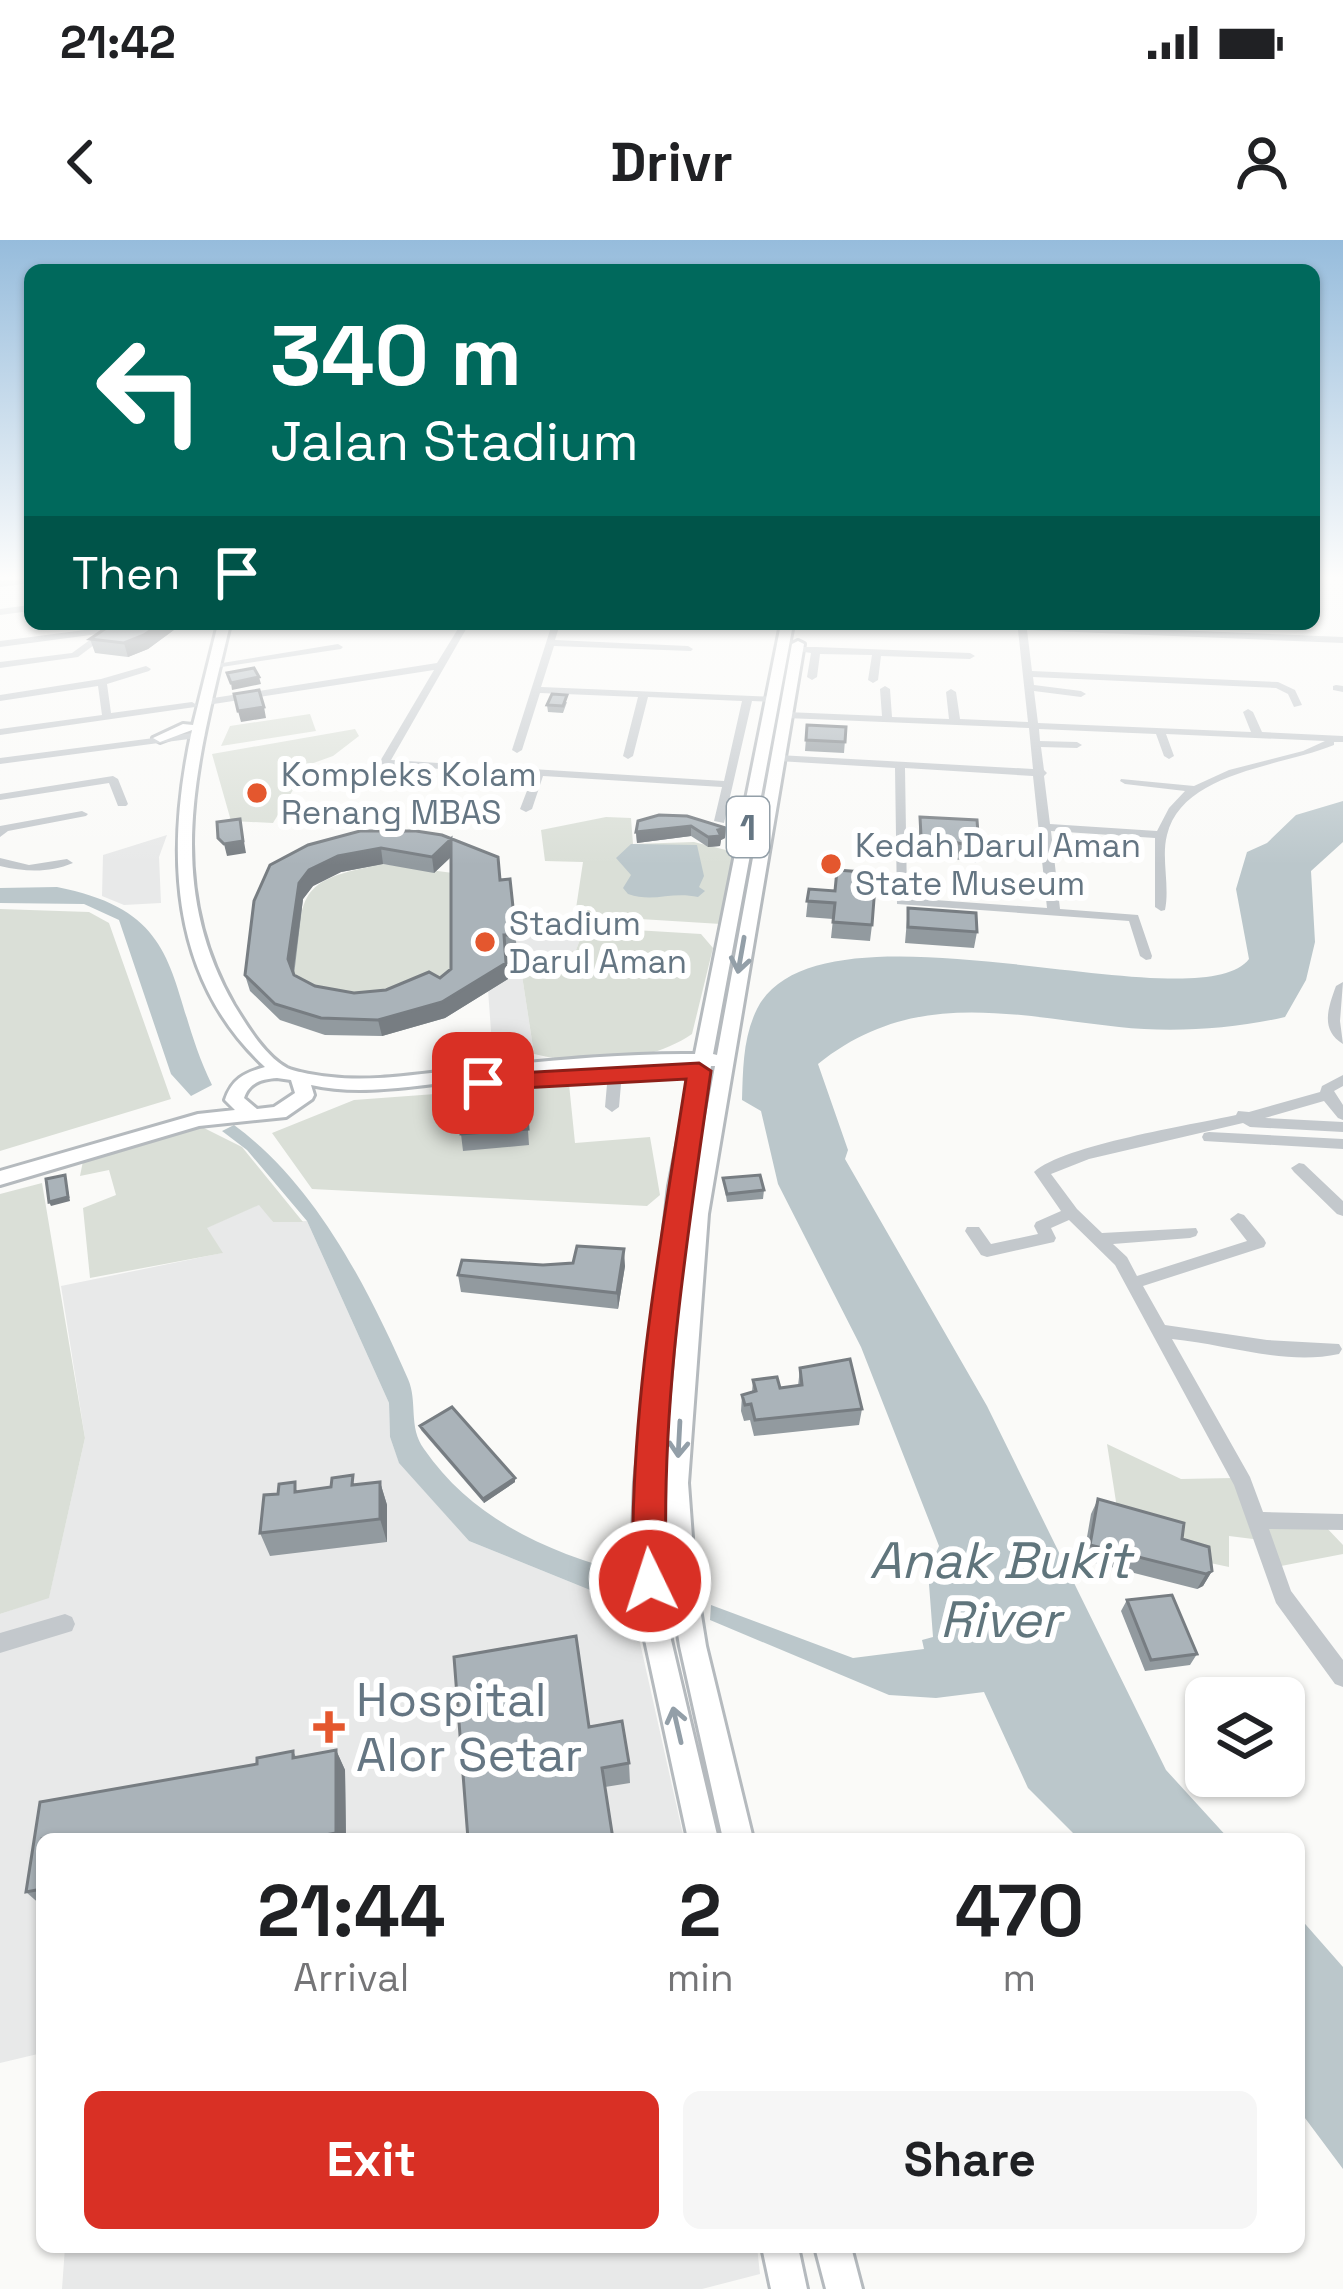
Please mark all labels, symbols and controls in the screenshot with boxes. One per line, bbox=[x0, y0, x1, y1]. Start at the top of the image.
text: 21:42 bbox=[60, 14, 176, 71]
text: Drivr bbox=[610, 128, 733, 197]
icon: back bbox=[48, 129, 114, 195]
icon: person bbox=[1229, 129, 1295, 195]
text: 340 m bbox=[270, 302, 522, 410]
icon: left bbox=[72, 312, 228, 468]
text: Jalan Stadium bbox=[270, 407, 639, 476]
icon: arrive bbox=[204, 540, 270, 606]
text: Then bbox=[72, 545, 180, 602]
place label: Kompleks Kolam Renang MBAS bbox=[281, 754, 537, 834]
marker: Kompleks Kolam Renang MBAS bbox=[244, 780, 270, 806]
road number: 1 bbox=[727, 797, 769, 857]
place label: Kedah Darul Aman State Museum bbox=[855, 825, 1141, 905]
marker: Kedah Darul Aman State Museum bbox=[818, 851, 844, 877]
place label: Stadium Darul Aman bbox=[509, 903, 687, 983]
marker: Stadium Darul Aman bbox=[472, 929, 498, 955]
one-way arrow bbox=[729, 935, 751, 974]
pin bbox=[432, 1032, 534, 1134]
icon: arrive bbox=[450, 1050, 516, 1116]
one-way arrow bbox=[667, 1419, 690, 1458]
position arrow bbox=[587, 1518, 713, 1644]
water label: Anak Bukit River bbox=[869, 1528, 1135, 1652]
place label: Hospital Alor Setar bbox=[356, 1669, 583, 1785]
map controls bbox=[1185, 1677, 1305, 1797]
button: layers bbox=[1185, 1677, 1305, 1797]
one-way arrow bbox=[665, 1706, 688, 1744]
marker: Hospital Alor Setar bbox=[313, 1711, 345, 1743]
text: 21:44 bbox=[257, 1865, 446, 1957]
text: 2 bbox=[679, 1865, 722, 1957]
text: 470 bbox=[955, 1865, 1084, 1957]
text: Arrival bbox=[293, 1953, 409, 2002]
text: min bbox=[667, 1953, 734, 2002]
text: m bbox=[1003, 1953, 1036, 2002]
button: Exit bbox=[84, 2091, 659, 2229]
button: Share bbox=[683, 2091, 1257, 2229]

